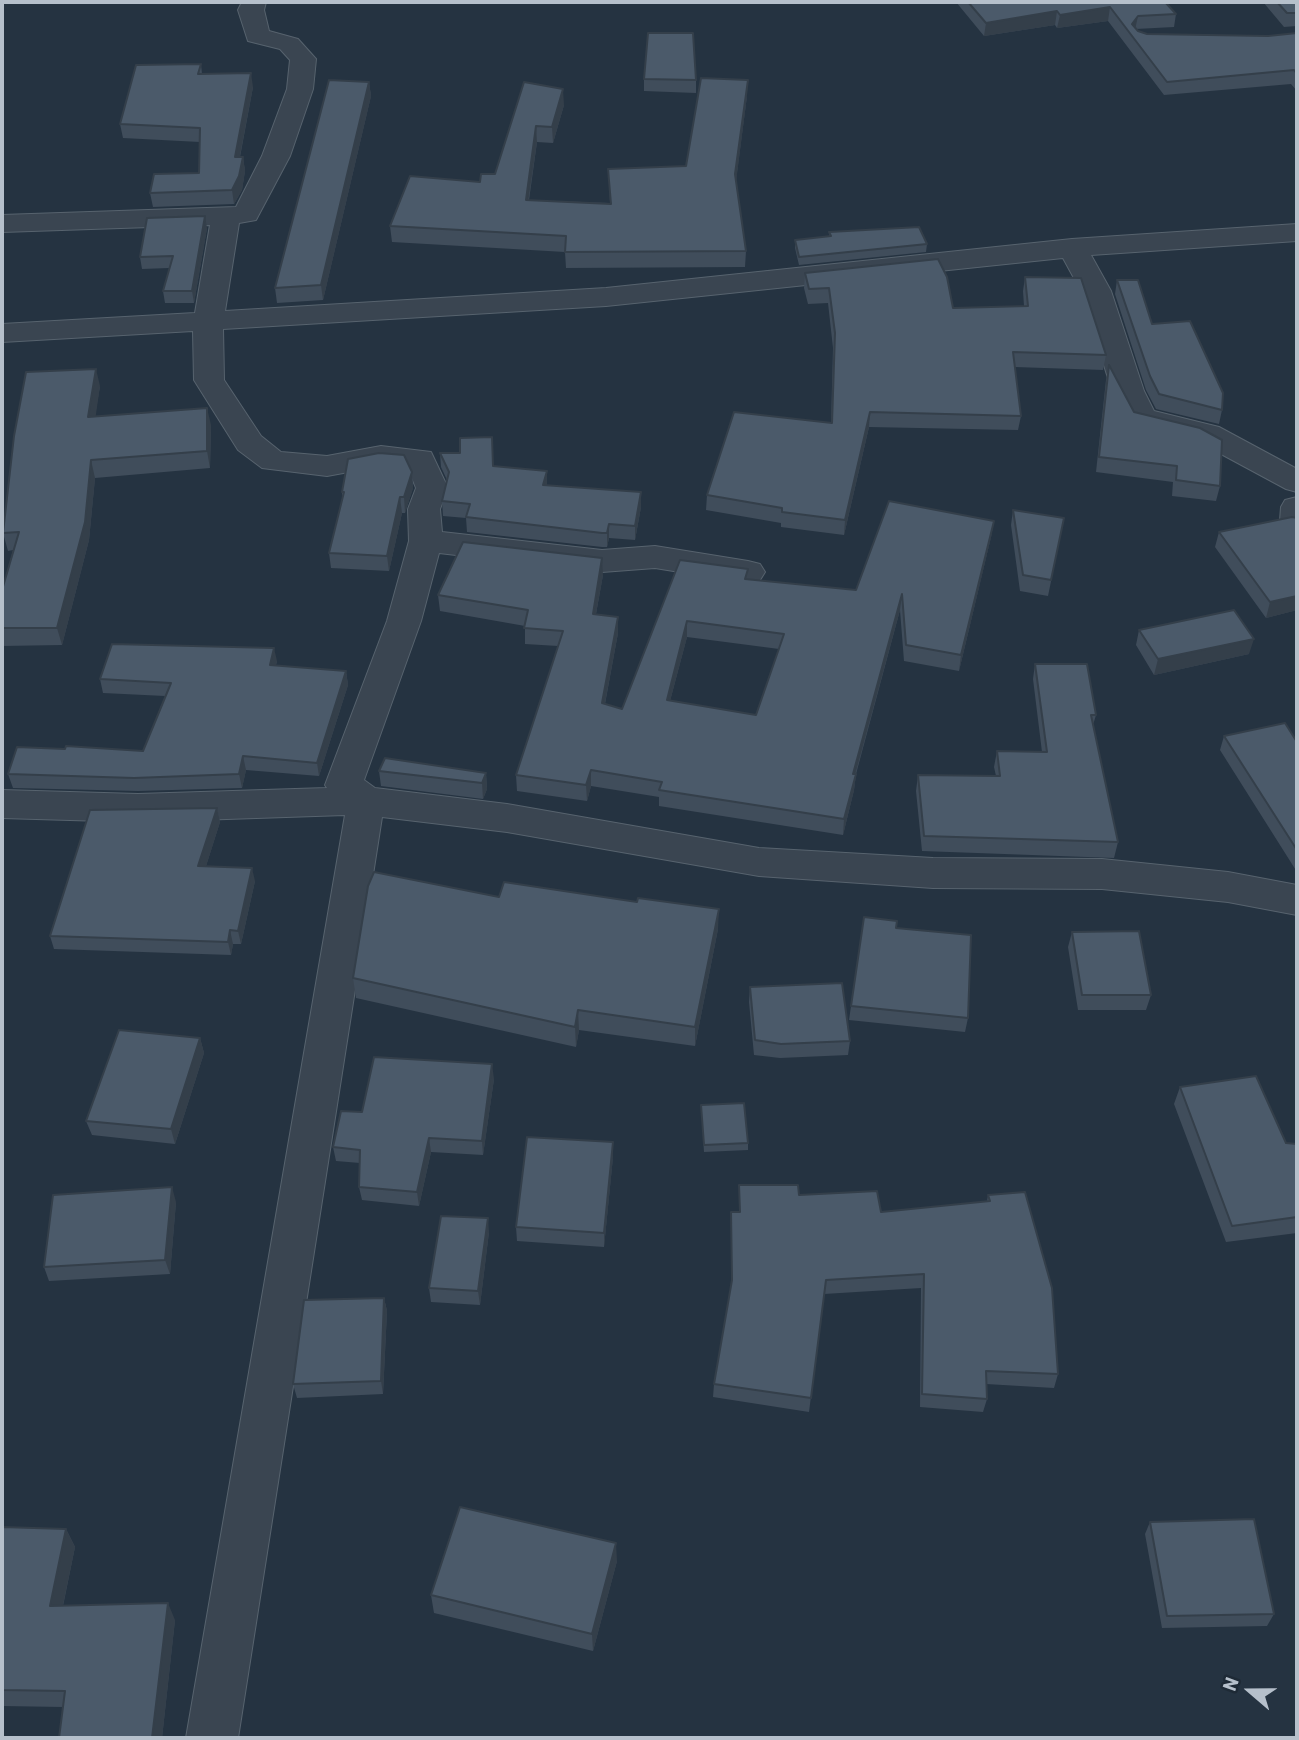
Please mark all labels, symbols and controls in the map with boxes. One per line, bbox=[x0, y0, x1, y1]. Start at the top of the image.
north arrow bbox=[1215, 1656, 1285, 1726]
text: N bbox=[1217, 1674, 1243, 1694]

